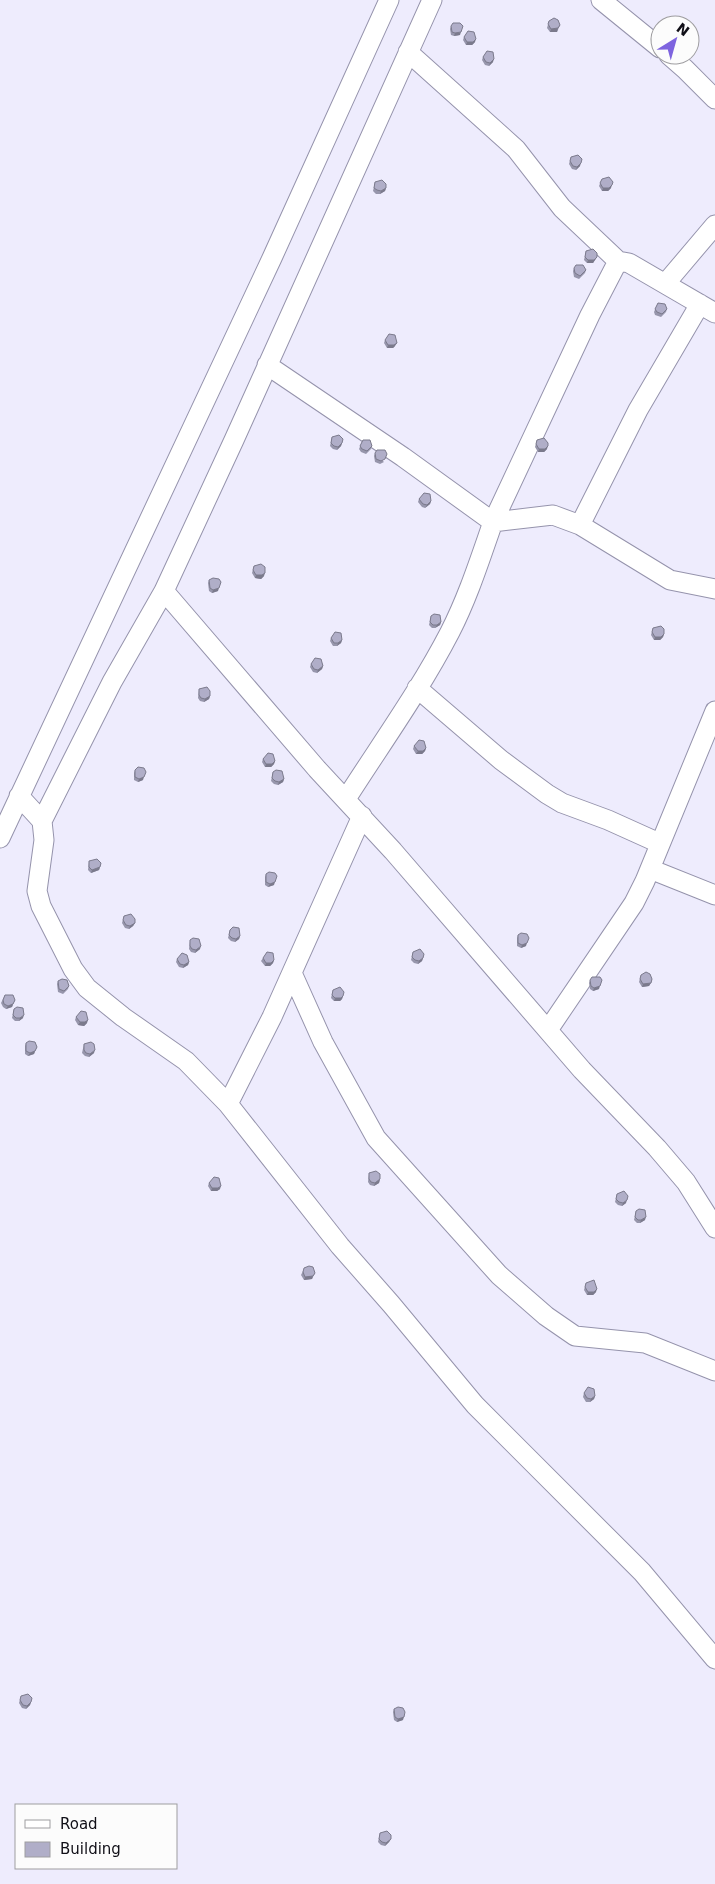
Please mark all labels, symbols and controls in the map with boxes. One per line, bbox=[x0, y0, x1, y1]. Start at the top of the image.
north arrow bbox=[650, 15, 700, 65]
text: N bbox=[673, 20, 692, 40]
legend bbox=[15, 1804, 178, 1869]
text: Road bbox=[60, 1815, 98, 1833]
text: Building bbox=[60, 1840, 121, 1858]

